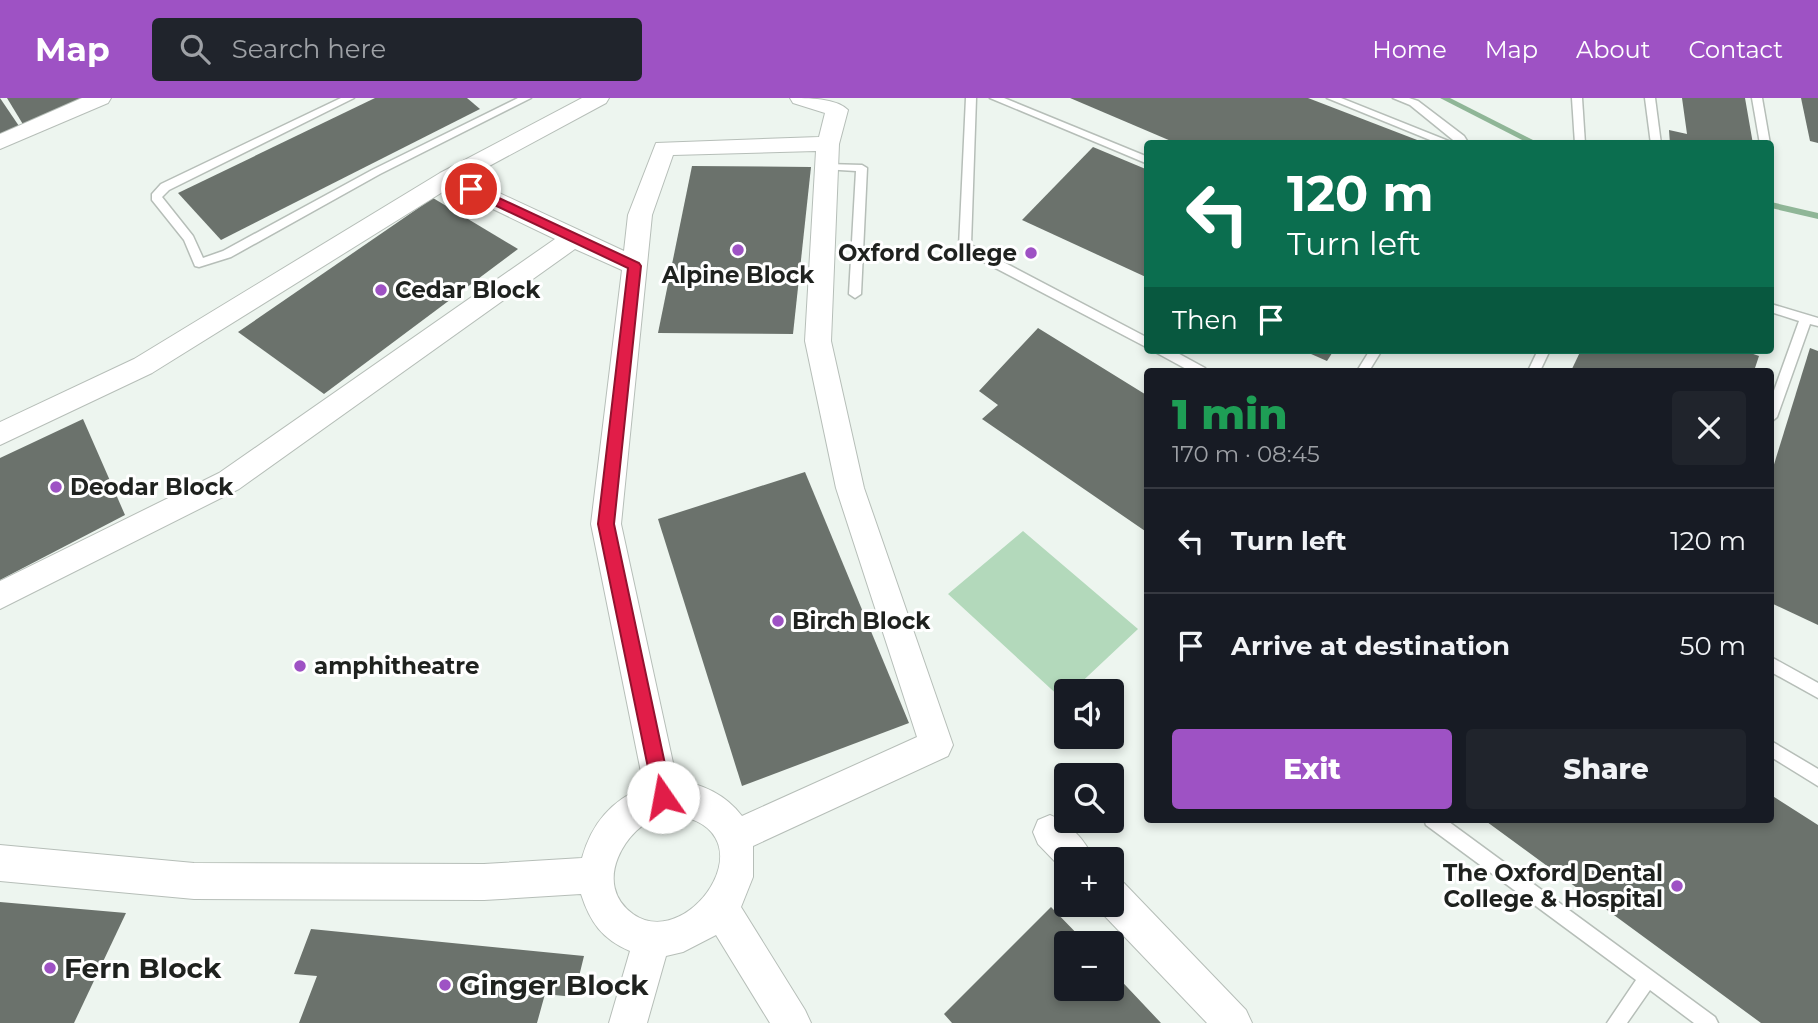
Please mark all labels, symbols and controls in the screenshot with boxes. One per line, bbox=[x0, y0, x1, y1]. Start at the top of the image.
search box bbox=[152, 18, 642, 81]
text: Map bbox=[35, 29, 110, 69]
icon: search bbox=[176, 30, 214, 68]
text: Search here bbox=[232, 33, 386, 65]
text: Home bbox=[1372, 35, 1447, 64]
text: Map bbox=[1485, 35, 1538, 64]
text: About bbox=[1576, 35, 1650, 64]
text: Contact bbox=[1688, 35, 1783, 64]
pin bbox=[441, 159, 501, 219]
text: 120 m bbox=[1287, 164, 1434, 223]
icon: left bbox=[1172, 168, 1263, 259]
icon: arrive bbox=[452, 170, 490, 208]
text: Turn left bbox=[1287, 224, 1421, 263]
place label: Oxford College bbox=[838, 239, 1017, 267]
marker: Alpine Block bbox=[730, 242, 746, 258]
marker: Oxford College bbox=[1023, 245, 1039, 261]
place label: Alpine Block bbox=[661, 261, 815, 289]
place label: Cedar Block bbox=[395, 276, 541, 304]
marker: Cedar Block bbox=[373, 282, 389, 298]
icon: arrive bbox=[1252, 301, 1290, 339]
text: Then bbox=[1172, 304, 1238, 336]
text: 1 min bbox=[1172, 388, 1288, 440]
button: close bbox=[1672, 391, 1746, 465]
text: 170 m · 08:45 bbox=[1172, 440, 1320, 468]
place label: Deodar Block bbox=[70, 473, 234, 501]
marker: Deodar Block bbox=[48, 479, 64, 495]
icon: left bbox=[1172, 522, 1210, 560]
text: Turn left bbox=[1231, 525, 1347, 557]
text: 120 m bbox=[1670, 525, 1746, 557]
place label: Birch Block bbox=[792, 607, 931, 635]
marker: Birch Block bbox=[770, 613, 786, 629]
icon: arrive bbox=[1172, 627, 1210, 665]
text: Arrive at destination bbox=[1231, 630, 1510, 662]
text: 50 m bbox=[1680, 630, 1746, 662]
place label: amphitheatre bbox=[314, 652, 480, 680]
marker: amphitheatre bbox=[292, 658, 308, 674]
map controls bbox=[1054, 679, 1124, 1001]
button: sound bbox=[1054, 679, 1124, 749]
button: Exit bbox=[1172, 729, 1452, 809]
button: Share bbox=[1466, 729, 1746, 809]
position arrow bbox=[626, 760, 700, 834]
button: search bbox=[1054, 763, 1124, 833]
button: + bbox=[1054, 847, 1124, 917]
place label: The Oxford Dental College & Hospital bbox=[1443, 859, 1663, 913]
marker: The Oxford Dental College & Hospital bbox=[1669, 878, 1685, 894]
button: − bbox=[1054, 931, 1124, 1001]
place label: Fern Block bbox=[64, 951, 222, 985]
marker: Fern Block bbox=[42, 960, 58, 976]
place label: Ginger Block bbox=[459, 968, 649, 1002]
marker: Ginger Block bbox=[437, 977, 453, 993]

